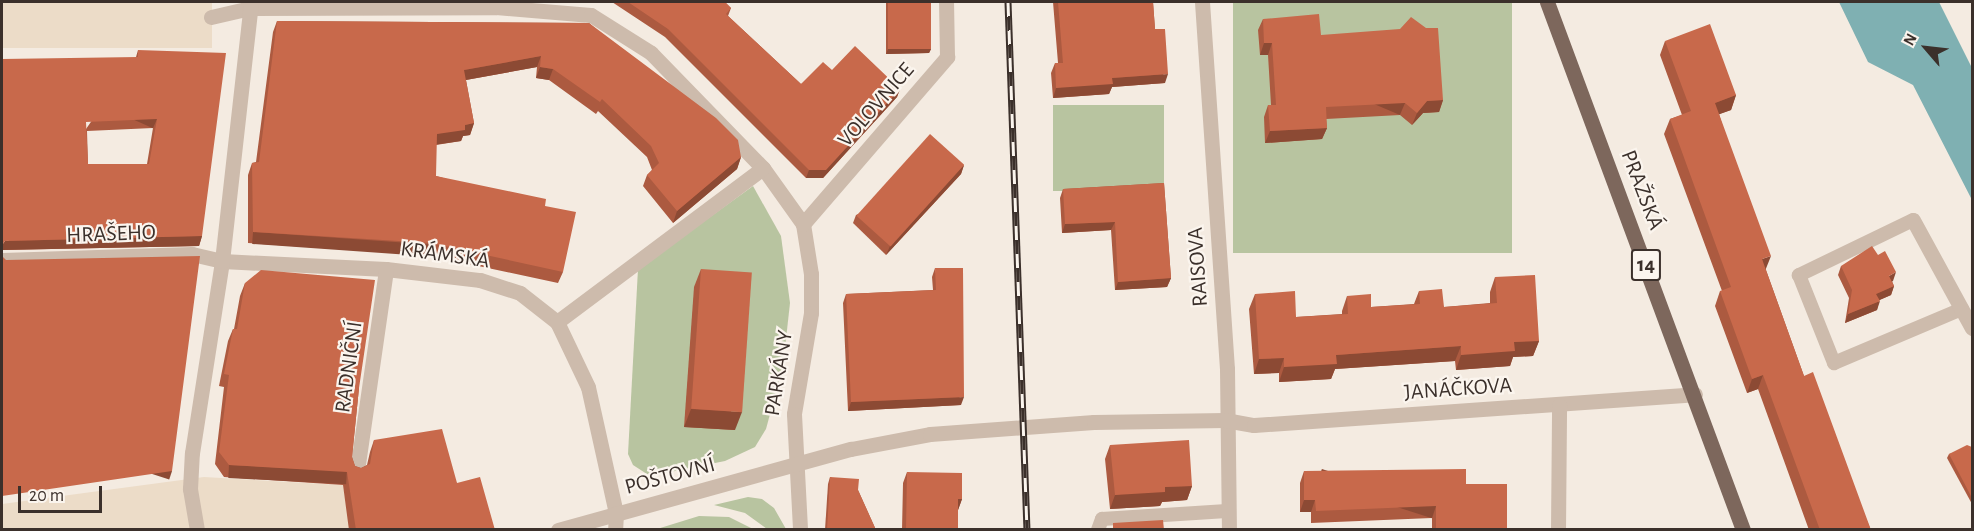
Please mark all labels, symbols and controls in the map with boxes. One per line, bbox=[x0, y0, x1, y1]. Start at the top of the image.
north arrow bbox=[1896, 18, 1956, 78]
text: N bbox=[1900, 31, 1920, 48]
street label: VOLOVNICE bbox=[832, 57, 920, 153]
street label: PRAŽSKÁ bbox=[1615, 146, 1669, 234]
street label: HRAŠEHO bbox=[66, 219, 156, 249]
street label: RAISOVA bbox=[1182, 226, 1214, 308]
street label: KRÁMSKÁ bbox=[399, 236, 491, 274]
road number: 14 bbox=[1630, 247, 1662, 283]
street label: RADNIČNÍ bbox=[330, 320, 368, 414]
street label: PARKÁNY bbox=[759, 328, 799, 418]
street label: JANÁČKOVA bbox=[1403, 372, 1513, 406]
street label: POŠTOVNÍ bbox=[622, 451, 718, 501]
scale bar bbox=[21, 474, 105, 512]
text: 20 m bbox=[29, 487, 64, 505]

